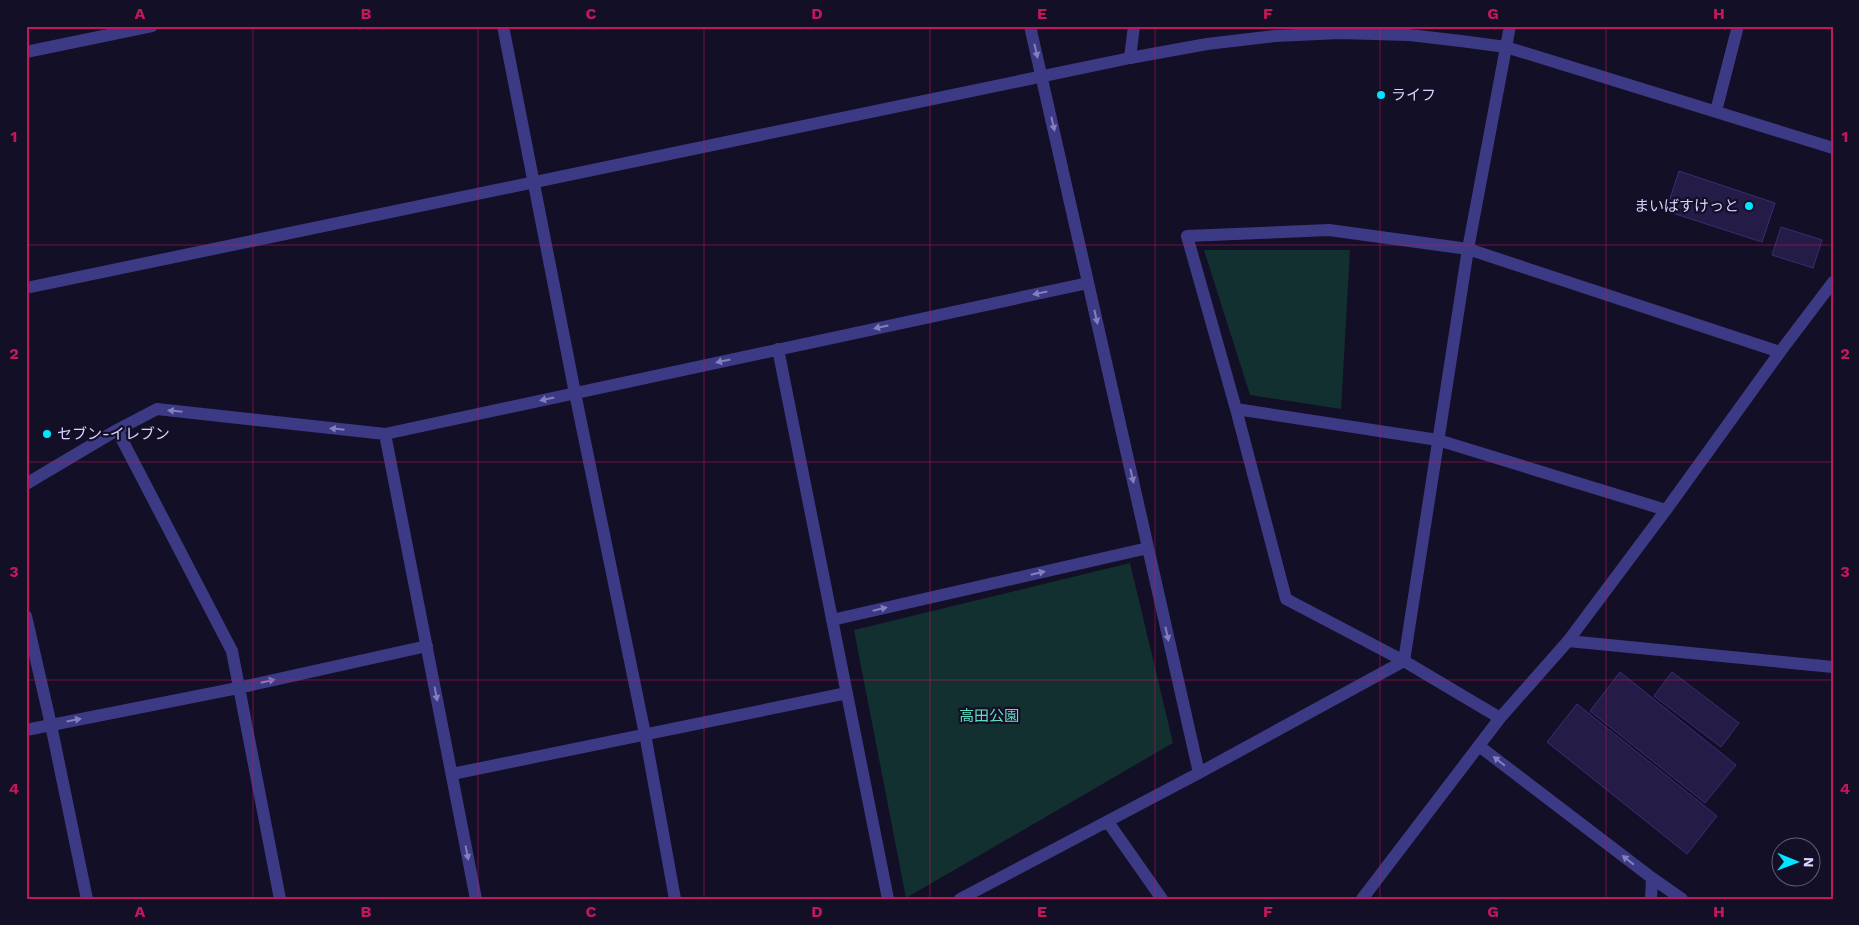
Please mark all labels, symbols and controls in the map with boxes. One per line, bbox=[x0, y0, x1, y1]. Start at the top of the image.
text: A bbox=[135, 4, 146, 23]
text: B bbox=[361, 4, 372, 23]
text: C bbox=[586, 4, 597, 23]
text: D bbox=[811, 4, 823, 23]
text: E bbox=[1037, 4, 1047, 23]
text: F bbox=[1263, 4, 1273, 23]
text: G bbox=[1487, 4, 1499, 23]
text: H bbox=[1713, 4, 1725, 23]
one-way arrow bbox=[1032, 44, 1040, 59]
place label: ライフ bbox=[1391, 86, 1436, 104]
marker: ライフ bbox=[1375, 89, 1387, 101]
one-way arrow bbox=[1049, 117, 1057, 132]
text: 1 bbox=[11, 127, 17, 146]
text: 1 bbox=[1842, 127, 1848, 146]
place label: まいばすけっと bbox=[1634, 197, 1739, 215]
marker: まいばすけっと bbox=[1743, 200, 1755, 212]
one-way arrow bbox=[1033, 289, 1048, 297]
one-way arrow bbox=[1092, 309, 1100, 325]
one-way arrow bbox=[874, 323, 889, 331]
text: 2 bbox=[9, 344, 19, 363]
text: 2 bbox=[1840, 344, 1850, 363]
one-way arrow bbox=[715, 357, 730, 365]
one-way arrow bbox=[539, 395, 554, 403]
one-way arrow bbox=[167, 407, 183, 415]
one-way arrow bbox=[328, 424, 344, 432]
place label: セブン-イレブン bbox=[57, 425, 170, 443]
marker: セブン-イレブン bbox=[41, 428, 53, 440]
one-way arrow bbox=[1128, 468, 1136, 484]
text: 3 bbox=[9, 562, 19, 581]
text: 3 bbox=[1840, 562, 1850, 581]
one-way arrow bbox=[1031, 569, 1046, 577]
one-way arrow bbox=[872, 605, 887, 613]
one-way arrow bbox=[1163, 626, 1171, 642]
one-way arrow bbox=[260, 677, 276, 685]
one-way arrow bbox=[433, 686, 441, 702]
park label: 高田公園 bbox=[959, 707, 1019, 725]
one-way arrow bbox=[67, 716, 83, 724]
one-way arrow bbox=[1493, 756, 1506, 767]
text: 4 bbox=[9, 779, 19, 798]
text: 4 bbox=[1840, 779, 1850, 798]
north arrow bbox=[1772, 838, 1822, 888]
one-way arrow bbox=[464, 846, 472, 862]
one-way arrow bbox=[1622, 855, 1635, 866]
text: N bbox=[1801, 857, 1817, 868]
text: A bbox=[135, 902, 146, 921]
text: B bbox=[361, 902, 372, 921]
text: C bbox=[586, 902, 597, 921]
text: D bbox=[811, 902, 823, 921]
text: E bbox=[1037, 902, 1047, 921]
text: F bbox=[1263, 902, 1273, 921]
text: G bbox=[1487, 902, 1499, 921]
text: H bbox=[1713, 902, 1725, 921]

